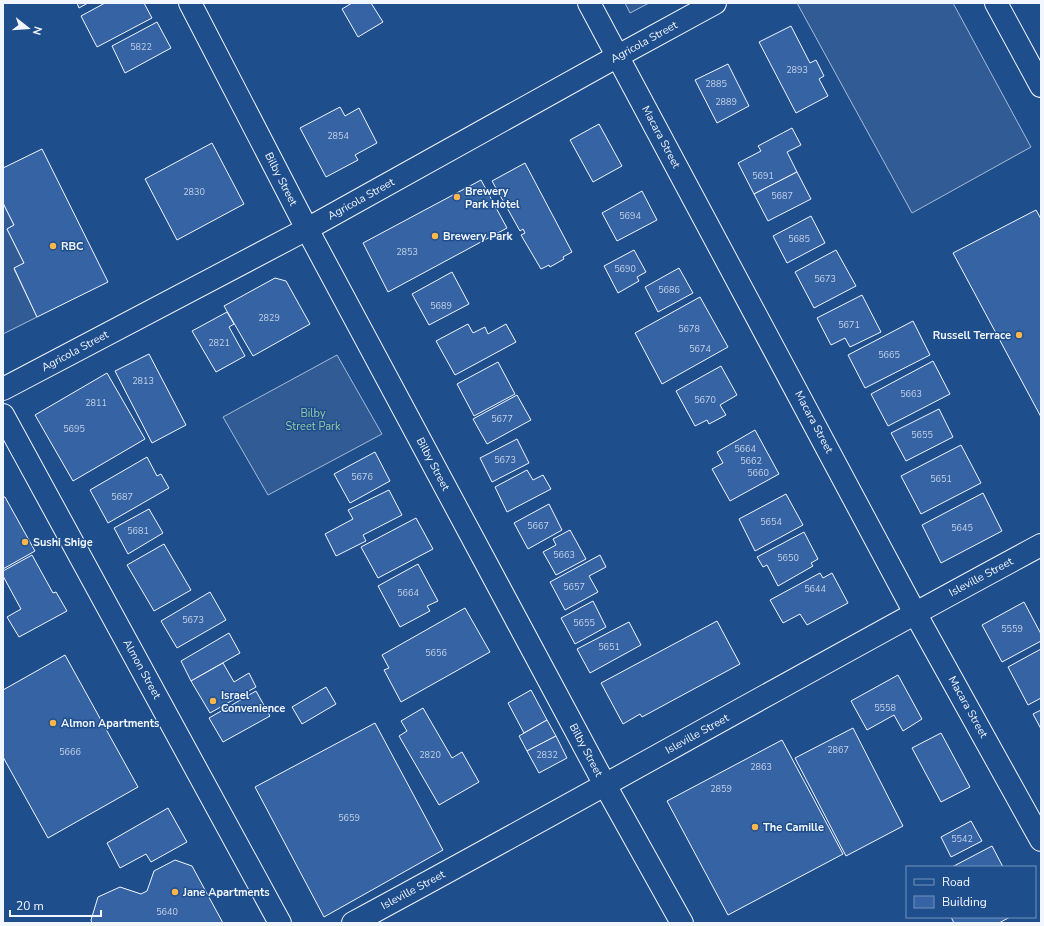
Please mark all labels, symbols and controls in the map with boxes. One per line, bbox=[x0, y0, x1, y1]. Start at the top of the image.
north arrow bbox=[8, 8, 48, 48]
street label: Agricola Street bbox=[608, 17, 680, 66]
text: N bbox=[29, 25, 45, 37]
house number: 5822 bbox=[130, 41, 152, 53]
house number: 2893 bbox=[786, 64, 808, 76]
house number: 2885 bbox=[705, 78, 727, 90]
house number: 2889 bbox=[715, 96, 737, 108]
street label: Macara Street bbox=[638, 103, 684, 171]
house number: 2854 bbox=[327, 130, 349, 142]
street label: Bilby Street bbox=[261, 150, 301, 208]
house number: 5691 bbox=[752, 170, 774, 182]
street label: Agricola Street bbox=[325, 174, 397, 223]
place label: Brewery Park Hotel bbox=[465, 184, 520, 212]
house number: 2830 bbox=[183, 186, 205, 198]
house number: 5687 bbox=[771, 190, 793, 202]
marker: Brewery Park Hotel bbox=[452, 192, 462, 202]
house number: 5694 bbox=[619, 210, 641, 222]
place label: Brewery Park bbox=[443, 229, 514, 244]
marker: Brewery Park bbox=[430, 231, 440, 241]
house number: 5685 bbox=[788, 233, 810, 245]
place label: RBC bbox=[61, 239, 84, 254]
marker: RBC bbox=[48, 241, 58, 251]
house number: 2853 bbox=[396, 246, 418, 258]
house number: 5690 bbox=[614, 263, 636, 275]
house number: 5673 bbox=[814, 273, 836, 285]
house number: 5686 bbox=[658, 284, 680, 296]
house number: 5689 bbox=[430, 300, 452, 312]
house number: 2829 bbox=[258, 312, 280, 324]
house number: 5671 bbox=[838, 319, 860, 331]
house number: 5678 bbox=[678, 323, 700, 335]
street label: Agricola Street bbox=[39, 327, 111, 375]
place label: Russell Terrace bbox=[933, 328, 1011, 343]
marker: Russell Terrace bbox=[1014, 330, 1024, 340]
house number: 2821 bbox=[208, 337, 230, 349]
house number: 5674 bbox=[689, 343, 711, 355]
house number: 5665 bbox=[878, 349, 900, 361]
house number: 2813 bbox=[132, 375, 154, 387]
street label: Macara Street bbox=[791, 388, 837, 456]
house number: 5663 bbox=[900, 388, 922, 400]
house number: 5670 bbox=[694, 394, 716, 406]
house number: 2811 bbox=[85, 397, 107, 409]
park label: Bilby Street Park bbox=[286, 406, 341, 434]
house number: 5677 bbox=[491, 413, 513, 425]
house number: 5695 bbox=[63, 423, 85, 435]
house number: 5655 bbox=[911, 429, 933, 441]
street label: Bilby Street bbox=[413, 435, 453, 493]
house number: 5664 bbox=[734, 443, 756, 455]
house number: 5673 bbox=[494, 454, 516, 466]
house number: 5662 bbox=[740, 455, 762, 467]
house number: 5660 bbox=[747, 467, 769, 479]
house number: 5676 bbox=[351, 471, 373, 483]
house number: 5651 bbox=[930, 473, 952, 485]
house number: 5687 bbox=[111, 491, 133, 503]
house number: 5654 bbox=[760, 516, 782, 528]
house number: 5667 bbox=[527, 520, 549, 532]
house number: 5645 bbox=[951, 522, 973, 534]
house number: 5681 bbox=[127, 525, 149, 537]
place label: Sushi Shige bbox=[33, 535, 93, 550]
marker: Sushi Shige bbox=[20, 537, 30, 547]
house number: 5663 bbox=[553, 549, 575, 561]
house number: 5650 bbox=[777, 552, 799, 564]
street label: Isleville Street bbox=[946, 554, 1016, 600]
house number: 5657 bbox=[563, 581, 585, 593]
house number: 5644 bbox=[804, 583, 826, 595]
house number: 5664 bbox=[397, 587, 419, 599]
house number: 5673 bbox=[182, 614, 204, 626]
house number: 5655 bbox=[573, 617, 595, 629]
house number: 5559 bbox=[1001, 623, 1023, 635]
street label: Almon Street bbox=[119, 637, 165, 702]
house number: 5651 bbox=[598, 641, 620, 653]
house number: 5656 bbox=[425, 647, 447, 659]
street label: Macara Street bbox=[945, 673, 991, 741]
place label: Israel Convenience bbox=[221, 688, 285, 716]
marker: Israel Convenience bbox=[208, 696, 218, 706]
house number: 5558 bbox=[874, 702, 896, 714]
street label: Isleville Street bbox=[663, 710, 732, 758]
place label: Almon Apartments bbox=[61, 716, 159, 731]
marker: Almon Apartments bbox=[48, 718, 58, 728]
street label: Bilby Street bbox=[566, 721, 606, 779]
house number: 2867 bbox=[827, 744, 849, 756]
house number: 5666 bbox=[59, 746, 81, 758]
house number: 2820 bbox=[419, 749, 441, 761]
house number: 2832 bbox=[536, 749, 558, 761]
house number: 2863 bbox=[750, 761, 772, 773]
house number: 2859 bbox=[710, 783, 732, 795]
house number: 5659 bbox=[338, 812, 360, 824]
place label: The Camille bbox=[763, 820, 824, 835]
marker: The Camille bbox=[750, 822, 760, 832]
house number: 5542 bbox=[951, 833, 973, 845]
legend bbox=[906, 866, 1036, 918]
street label: Isleville Street bbox=[378, 867, 448, 913]
text: Road bbox=[942, 874, 970, 890]
place label: Jane Apartments bbox=[182, 885, 270, 900]
marker: Jane Apartments bbox=[170, 887, 180, 897]
scale bar bbox=[10, 892, 101, 918]
text: Building bbox=[942, 894, 987, 910]
text: 20 m bbox=[16, 898, 44, 914]
house number: 5640 bbox=[156, 906, 178, 918]

